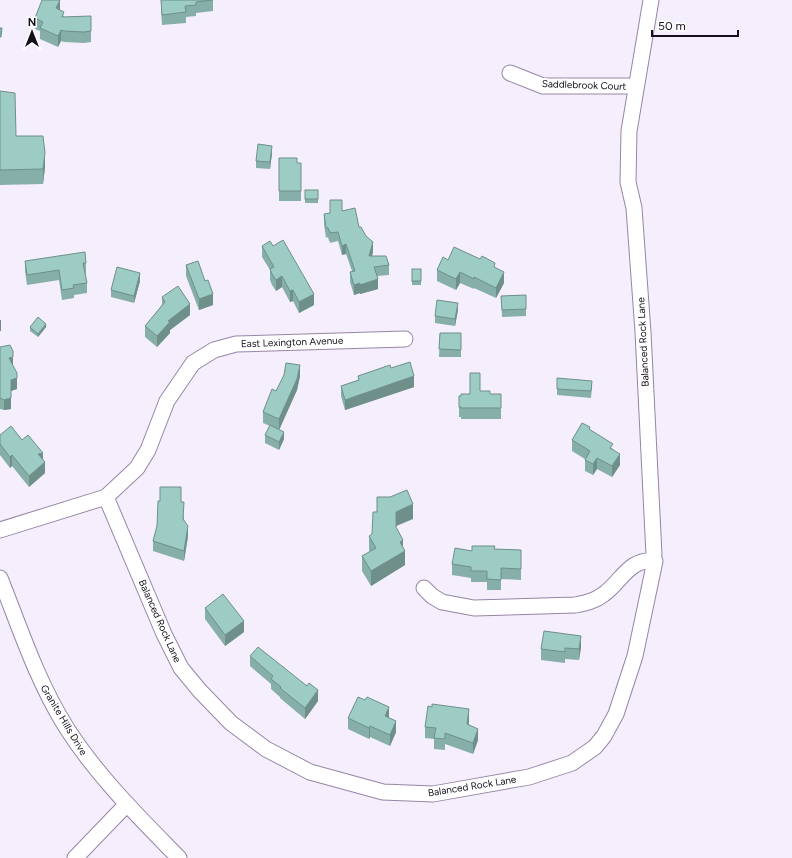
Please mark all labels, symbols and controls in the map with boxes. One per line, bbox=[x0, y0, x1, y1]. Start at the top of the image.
north arrow bbox=[12, 12, 52, 52]
scale bar bbox=[652, 12, 738, 38]
text: N bbox=[28, 16, 36, 29]
text: 50 m bbox=[658, 19, 686, 33]
street label: Saddlebrook Court bbox=[542, 77, 627, 93]
street label: Balanced Rock Lane bbox=[634, 296, 652, 387]
street label: East Lexington Avenue bbox=[241, 334, 344, 350]
street label: Balanced Rock Lane bbox=[136, 578, 184, 665]
street label: Granite Hills Drive bbox=[38, 682, 90, 758]
street label: Balanced Rock Lane bbox=[427, 773, 518, 799]

